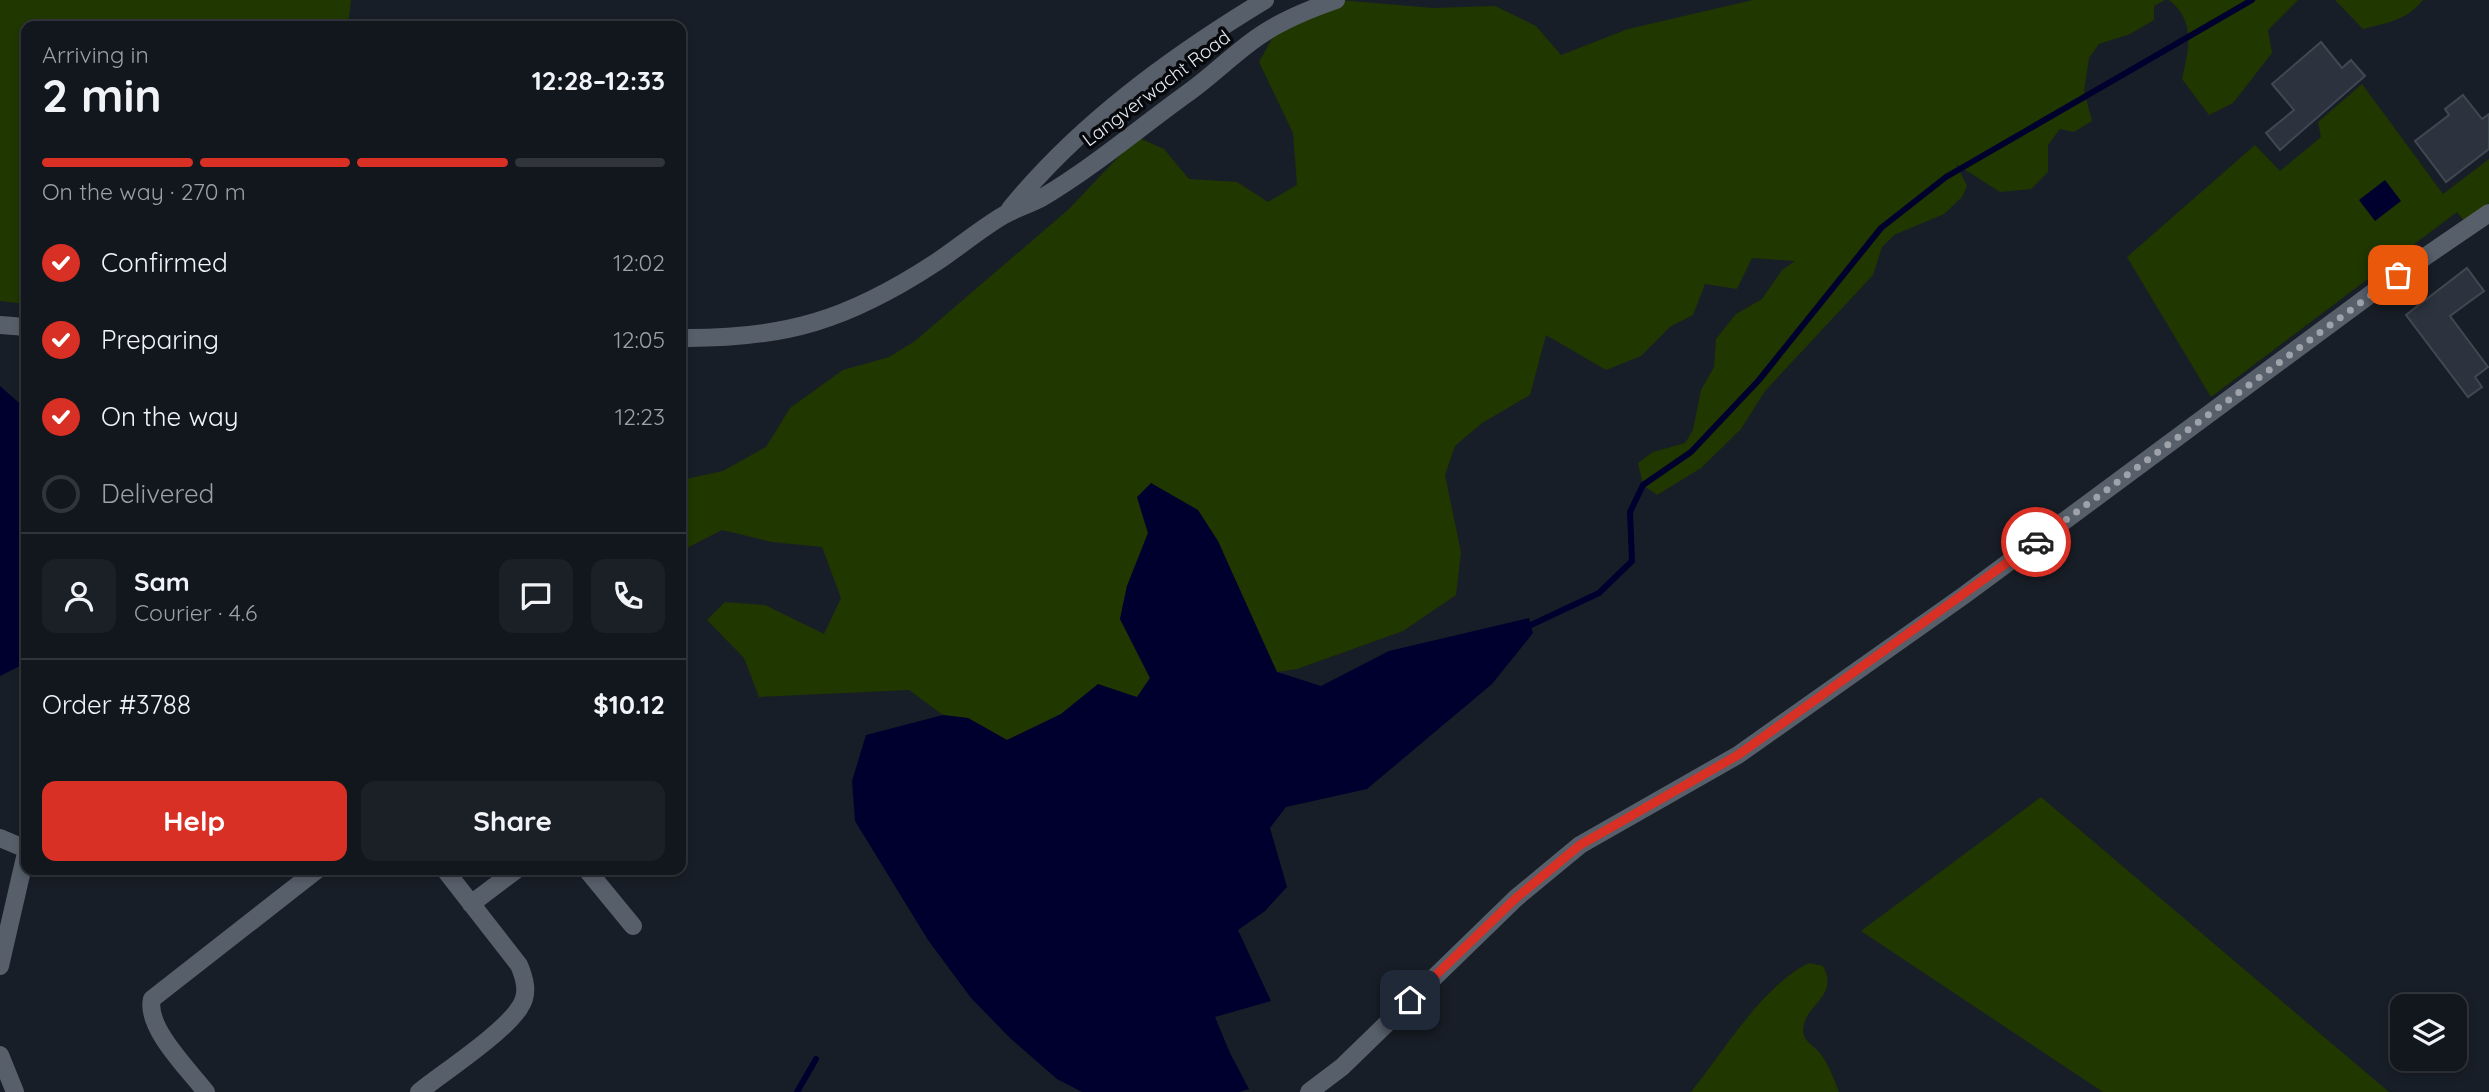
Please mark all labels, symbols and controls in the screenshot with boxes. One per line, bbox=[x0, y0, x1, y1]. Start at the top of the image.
street label: Langverwacht Road bbox=[1077, 25, 1235, 151]
text: Arriving in bbox=[42, 40, 149, 69]
text: 12:28–12:33 bbox=[532, 64, 665, 97]
text: 2 min bbox=[42, 66, 162, 124]
text: On the way · 270 m bbox=[42, 177, 246, 206]
icon: check bbox=[42, 244, 80, 282]
pin bbox=[2368, 245, 2428, 305]
text: Confirmed bbox=[101, 246, 228, 279]
text: 12:02 bbox=[613, 248, 665, 277]
icon: bag bbox=[2379, 256, 2417, 294]
icon: check bbox=[42, 321, 80, 359]
text: Preparing bbox=[101, 323, 219, 356]
text: 12:05 bbox=[613, 325, 665, 354]
icon: check bbox=[42, 398, 80, 436]
text: On the way bbox=[101, 400, 239, 433]
text: 12:23 bbox=[615, 402, 665, 431]
text: Delivered bbox=[101, 477, 214, 510]
courier bbox=[2001, 507, 2071, 577]
icon: car bbox=[2017, 523, 2055, 561]
button: person bbox=[42, 559, 116, 633]
button: chat bbox=[499, 559, 573, 633]
button: phone bbox=[591, 559, 665, 633]
text: Sam bbox=[134, 565, 190, 598]
text: Courier · 4.6 bbox=[134, 598, 257, 627]
text: Order #3788 bbox=[42, 688, 191, 721]
text: $10.12 bbox=[593, 688, 665, 721]
button: Help bbox=[42, 781, 347, 861]
button: Share bbox=[361, 781, 665, 861]
pin bbox=[1380, 970, 1440, 1030]
icon: home bbox=[1391, 981, 1429, 1019]
map controls bbox=[2390, 994, 2467, 1071]
button: layers bbox=[2390, 994, 2467, 1071]

